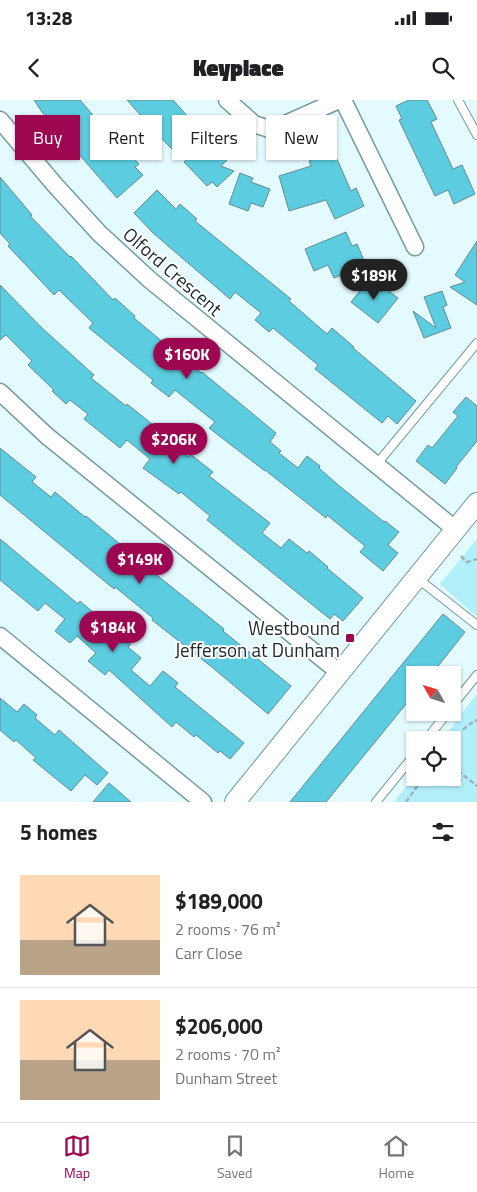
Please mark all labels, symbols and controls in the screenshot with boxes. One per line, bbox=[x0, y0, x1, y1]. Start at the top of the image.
text: 13:28 bbox=[25, 3, 72, 32]
text: Keyplace bbox=[193, 51, 284, 85]
icon: back bbox=[20, 54, 48, 82]
icon: search bbox=[429, 54, 457, 82]
chip: Buy bbox=[15, 115, 80, 160]
chip: Rent bbox=[90, 115, 162, 160]
chip: Filters bbox=[172, 115, 256, 160]
chip: New bbox=[266, 115, 337, 160]
street label: Olford Crescent bbox=[117, 220, 229, 323]
pin: $189K bbox=[339, 258, 409, 301]
text: $189K bbox=[351, 263, 397, 287]
pin: $160K bbox=[152, 338, 222, 380]
text: $160K bbox=[164, 342, 210, 366]
pin: $206K bbox=[139, 422, 209, 465]
text: $206K bbox=[151, 427, 197, 451]
pin: $149K bbox=[105, 542, 175, 585]
text: $149K bbox=[117, 547, 163, 571]
pin: $184K bbox=[78, 610, 148, 653]
place label: Westbound Jefferson at Dunham bbox=[175, 613, 340, 664]
text: $184K bbox=[90, 615, 136, 639]
marker: Westbound Jefferson at Dunham bbox=[344, 632, 356, 644]
north arrow bbox=[406, 666, 461, 721]
map controls bbox=[406, 666, 461, 786]
button: locate bbox=[406, 731, 461, 786]
text: 5 homes bbox=[20, 816, 97, 848]
icon: filters bbox=[429, 818, 457, 846]
text: $189,000 bbox=[175, 885, 263, 917]
icon: home bbox=[60, 895, 120, 955]
text: 2 rooms · 76 m² bbox=[175, 917, 280, 941]
text: Carr Close bbox=[175, 941, 243, 965]
text: $206,000 bbox=[175, 1010, 263, 1042]
icon: home bbox=[60, 1020, 120, 1080]
text: 2 rooms · 70 m² bbox=[175, 1042, 280, 1066]
text: Dunham Street bbox=[175, 1066, 277, 1090]
tab: Map bbox=[63, 1132, 91, 1183]
tab: Saved bbox=[217, 1132, 253, 1183]
tab: Home bbox=[378, 1132, 414, 1183]

